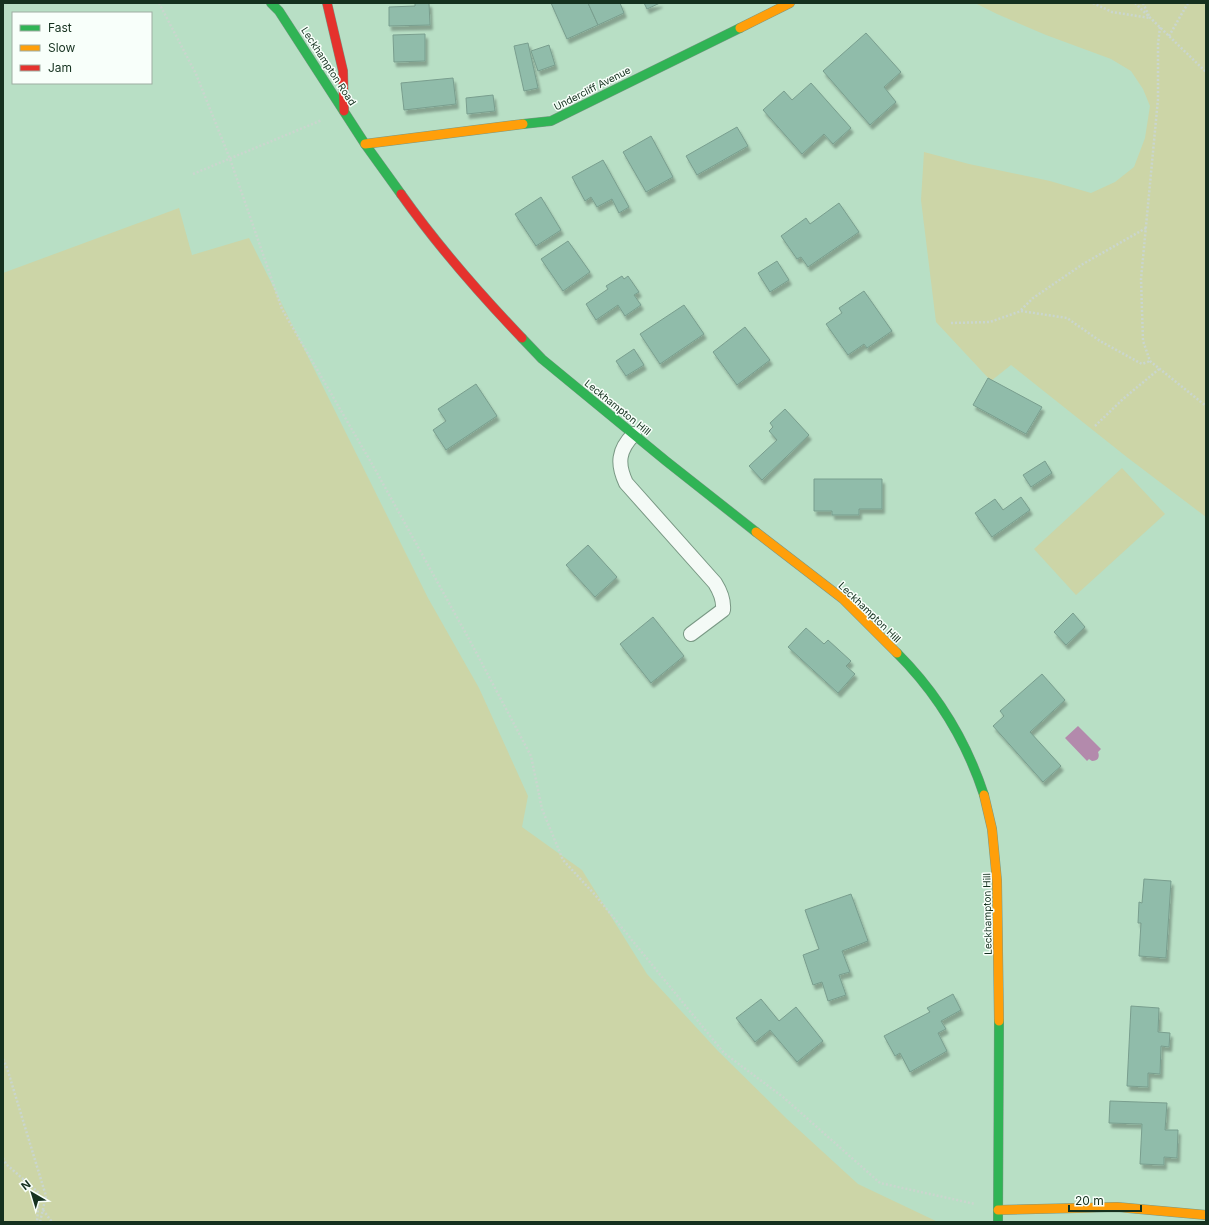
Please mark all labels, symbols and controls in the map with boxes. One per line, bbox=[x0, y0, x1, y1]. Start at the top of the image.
legend bbox=[12, 12, 152, 84]
text: Fast bbox=[48, 20, 72, 35]
street label: Leckhampton Road bbox=[299, 25, 359, 107]
text: Slow bbox=[48, 40, 76, 55]
text: Jam bbox=[48, 60, 72, 75]
street label: Undercliff Avenue bbox=[552, 63, 632, 113]
street label: Leckhampton Hill bbox=[582, 377, 654, 437]
street label: Leckhampton Hill bbox=[836, 579, 904, 645]
street label: Leckhampton Hill bbox=[980, 873, 994, 955]
north arrow bbox=[12, 1173, 52, 1213]
text: N bbox=[18, 1177, 33, 1193]
scale bar bbox=[1069, 1187, 1141, 1213]
text: 20 m bbox=[1075, 1193, 1104, 1208]

